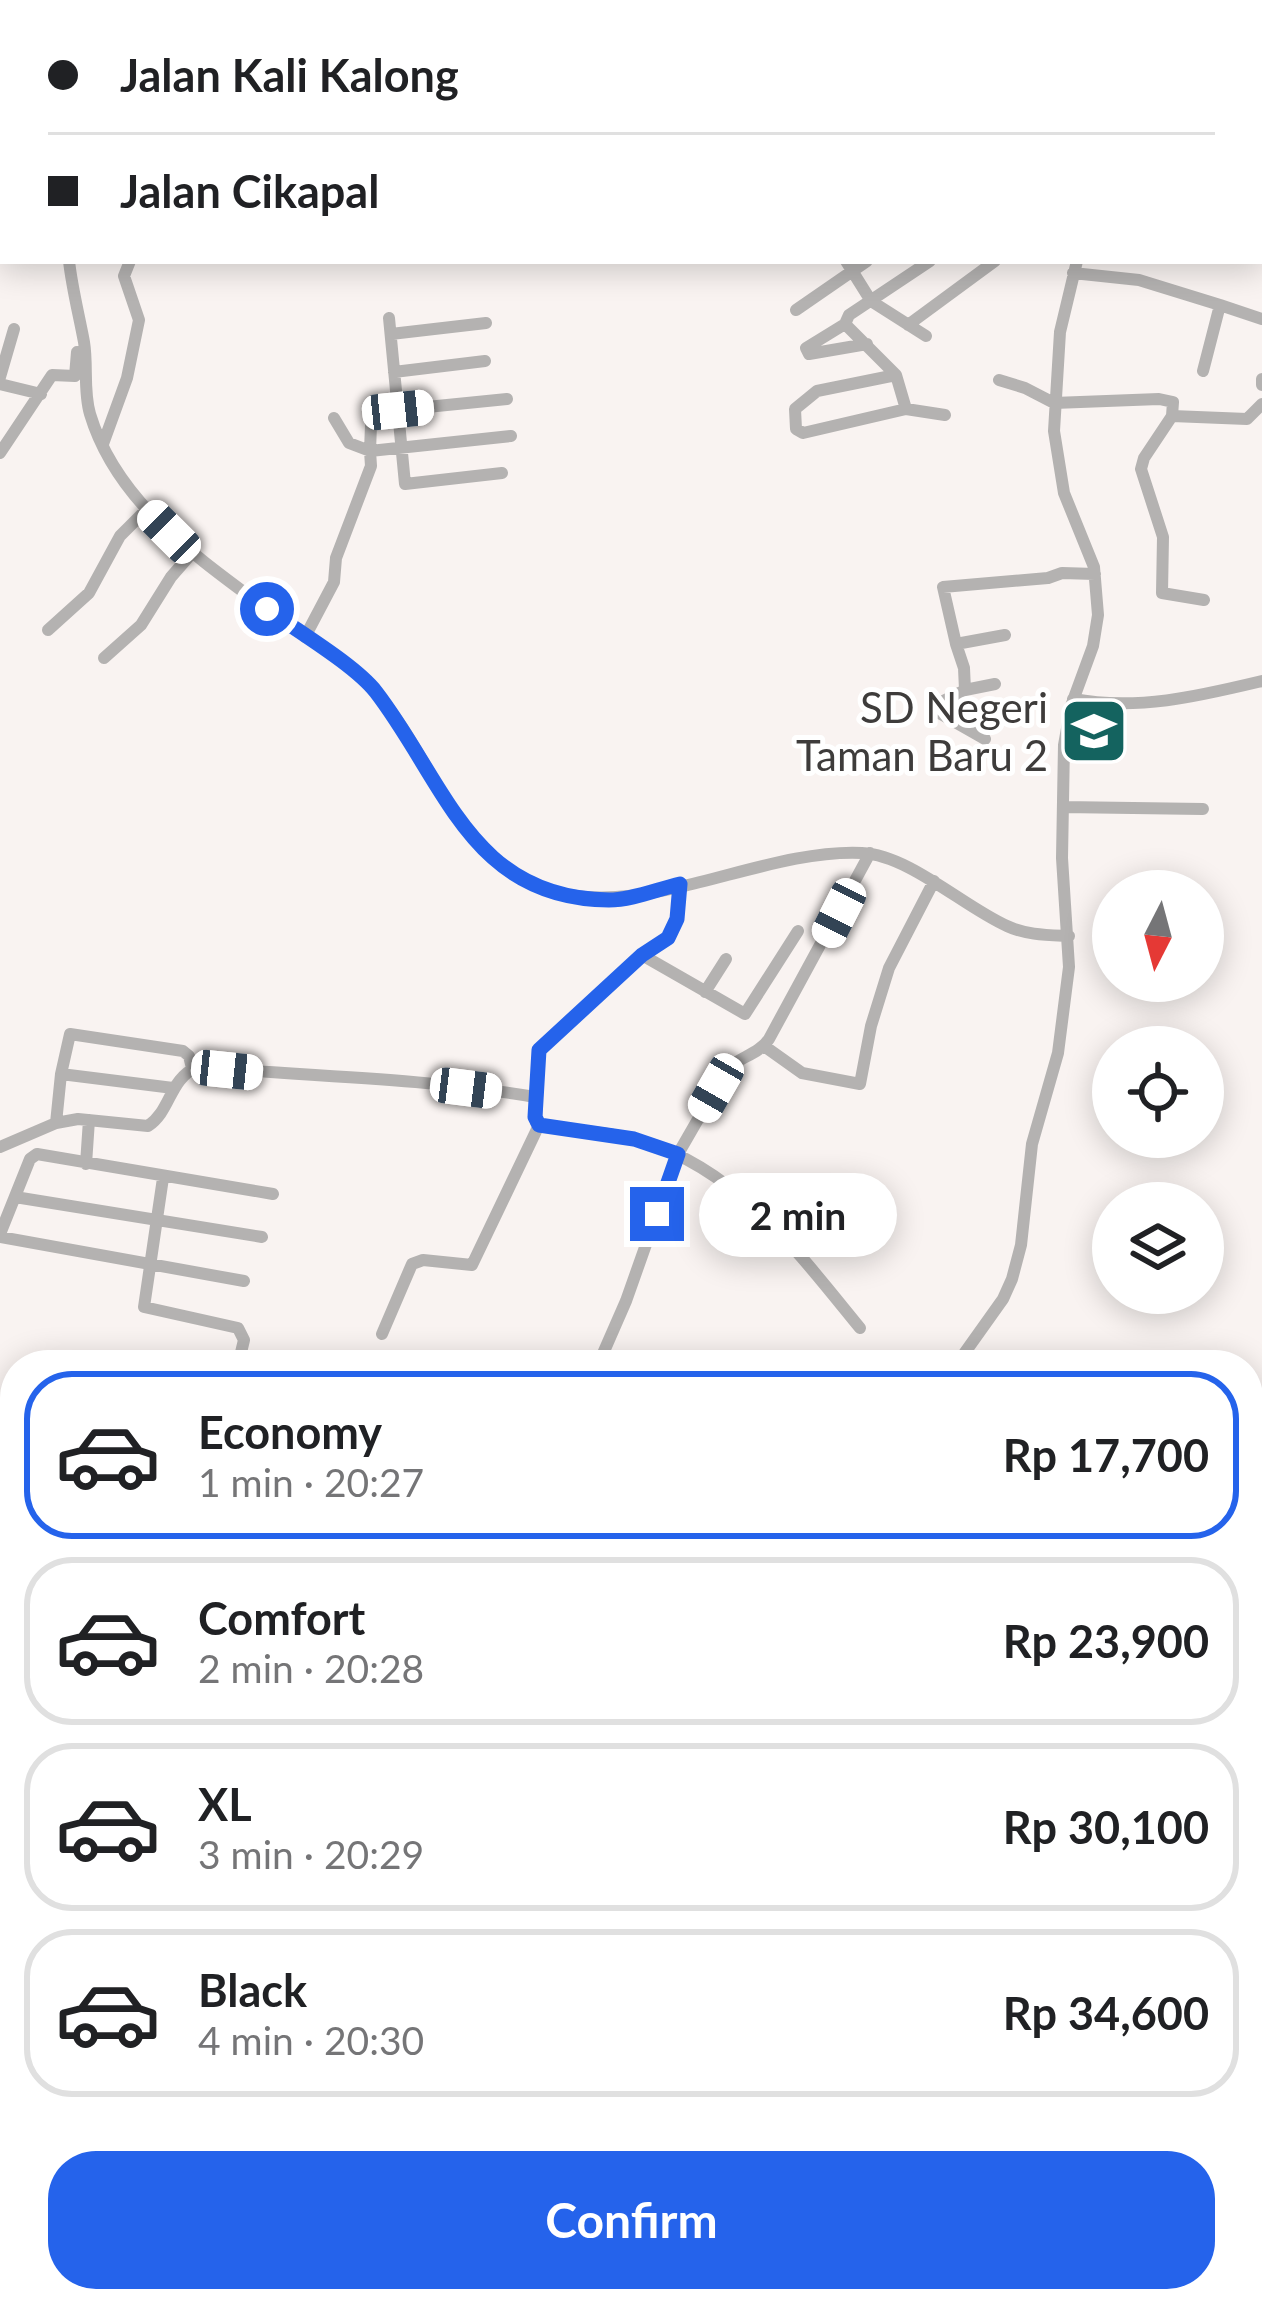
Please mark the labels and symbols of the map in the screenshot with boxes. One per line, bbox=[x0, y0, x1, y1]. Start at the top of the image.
car bbox=[360, 388, 436, 432]
car bbox=[131, 494, 207, 570]
route start bbox=[240, 582, 294, 636]
place label: SD Negeri Taman Baru 2 bbox=[796, 682, 1048, 780]
school or university icon: SD Negeri Taman Baru 2 bbox=[1059, 696, 1129, 766]
north arrow bbox=[1092, 870, 1224, 1002]
car bbox=[807, 873, 871, 953]
car bbox=[189, 1048, 265, 1092]
car bbox=[682, 1048, 750, 1128]
car bbox=[428, 1066, 504, 1110]
callout: 2 min bbox=[699, 1172, 897, 1256]
route end bbox=[630, 1187, 684, 1241]

